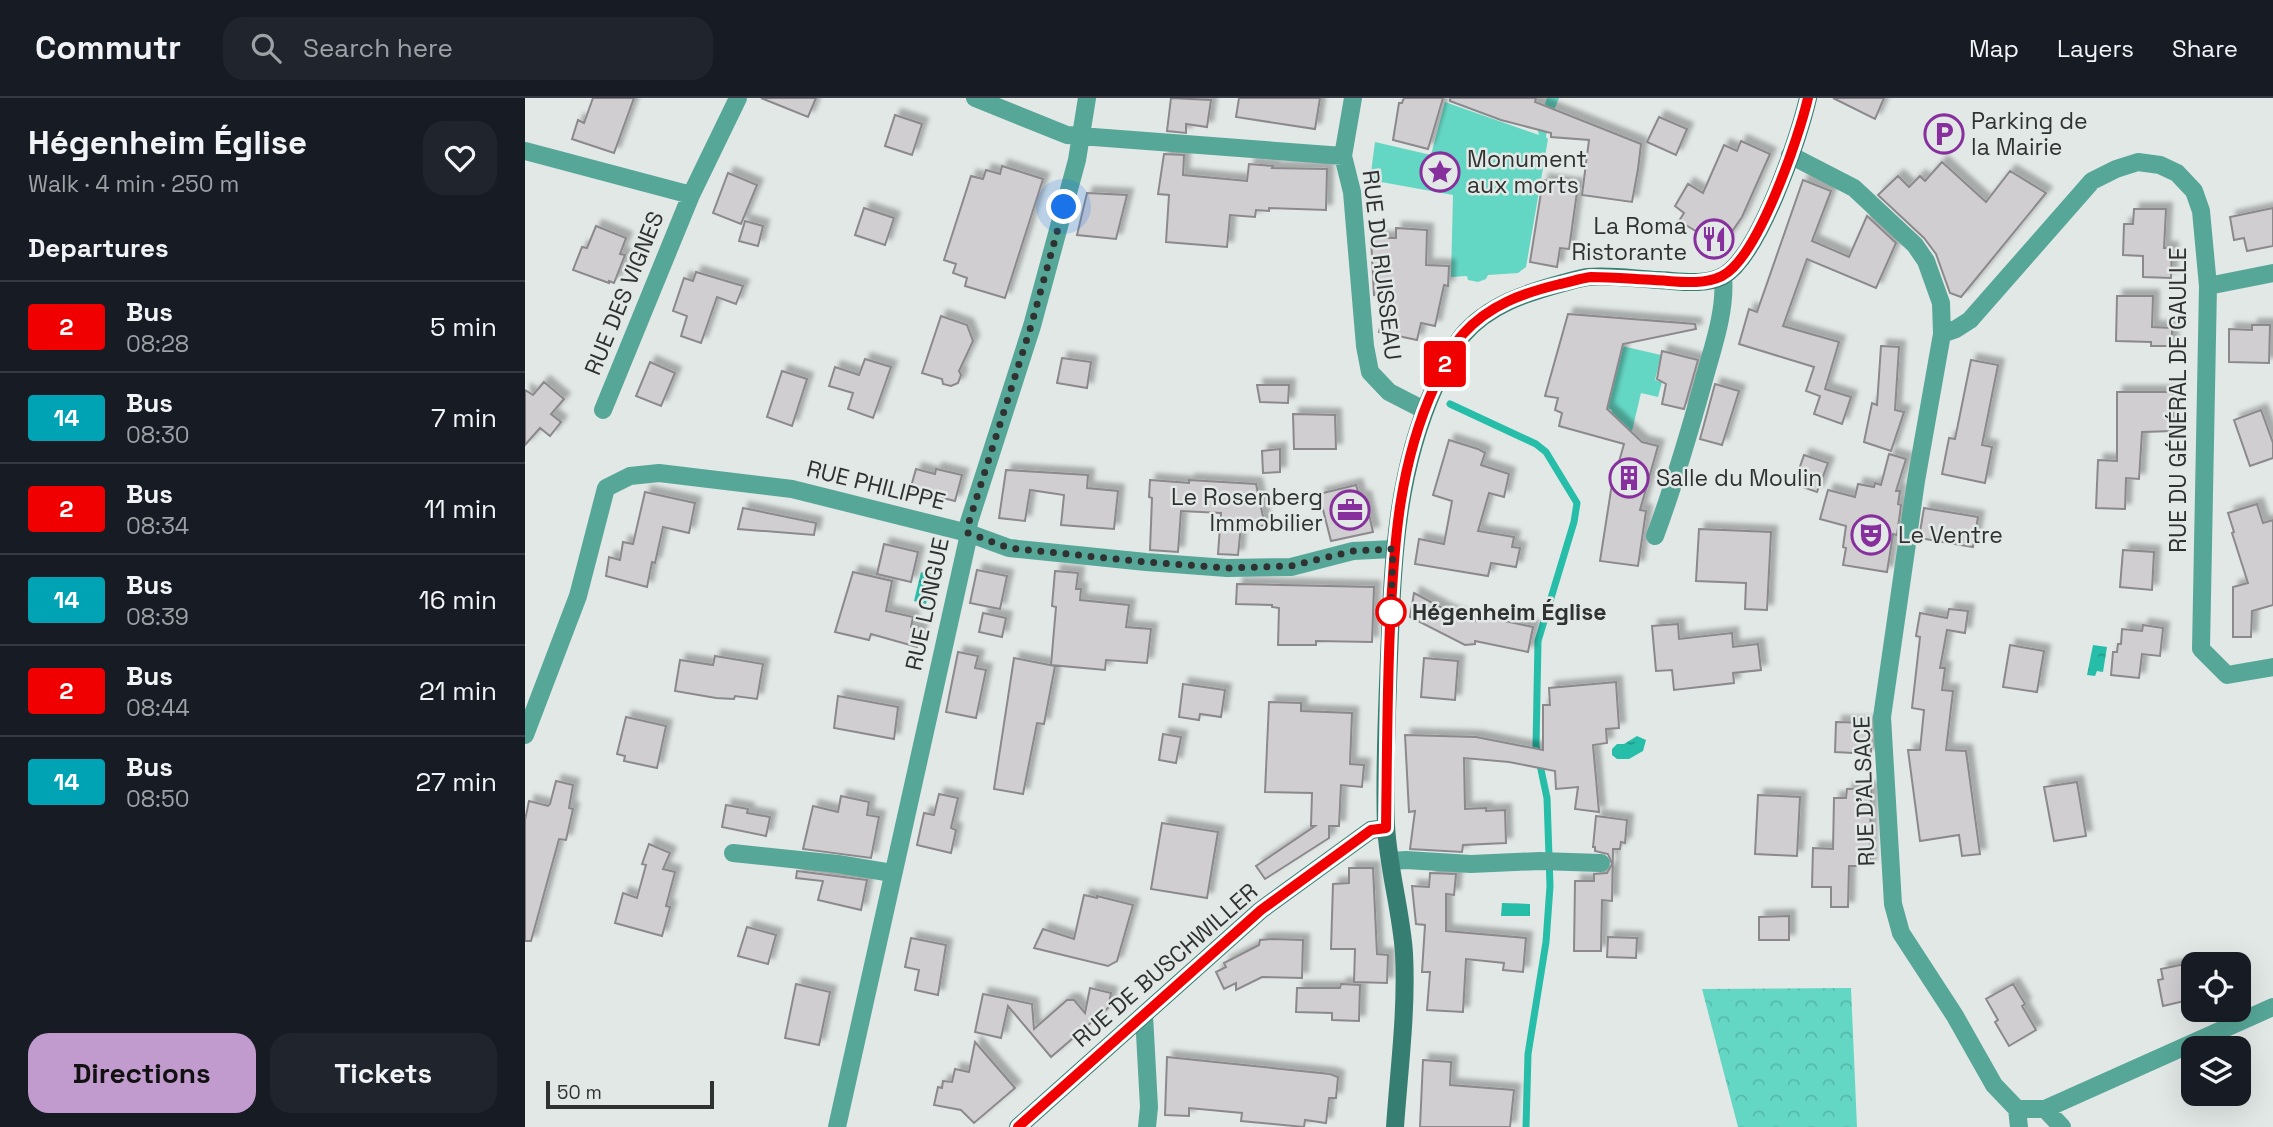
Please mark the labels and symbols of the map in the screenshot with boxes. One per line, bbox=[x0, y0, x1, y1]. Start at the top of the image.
place label: Parking de la Mairie bbox=[1971, 106, 2088, 162]
parking icon: Parking de la Mairie bbox=[1923, 113, 1965, 155]
place label: Monument aux morts bbox=[1467, 144, 1587, 200]
place icon: Monument aux morts bbox=[1419, 151, 1461, 193]
street label: RUE DU RUISSEAU bbox=[1355, 168, 1409, 362]
your location bbox=[1046, 189, 1081, 224]
street label: RUE DES VIGNES bbox=[578, 207, 670, 379]
place label: La Roma Ristorante bbox=[1572, 211, 1687, 267]
restaurant icon: La Roma Ristorante bbox=[1693, 218, 1735, 260]
street label: RUE DU GÉNÉRAL DE GAULLE bbox=[2163, 247, 2193, 553]
line badge: 2 bbox=[1422, 341, 1468, 387]
street label: RUE PHILIPPE bbox=[803, 453, 949, 517]
building icon: Salle du Moulin bbox=[1608, 457, 1650, 499]
place label: Salle du Moulin bbox=[1656, 463, 1822, 493]
place label: Le Rosenberg Immobilier bbox=[1171, 482, 1323, 538]
office icon: Le Rosenberg Immobilier bbox=[1329, 489, 1371, 531]
theatre icon: Le Ventre bbox=[1850, 514, 1892, 556]
place label: Le Ventre bbox=[1898, 520, 2003, 550]
street label: RUE LONGUE bbox=[898, 535, 956, 673]
marker: Hégenheim Église bbox=[1376, 597, 1406, 627]
place label: Hégenheim Église bbox=[1412, 597, 1607, 627]
street label: RUE D'ALSACE bbox=[1846, 715, 1882, 867]
street label: RUE DE BUSCHWILLER bbox=[1066, 876, 1264, 1054]
scale bar bbox=[546, 1078, 714, 1110]

